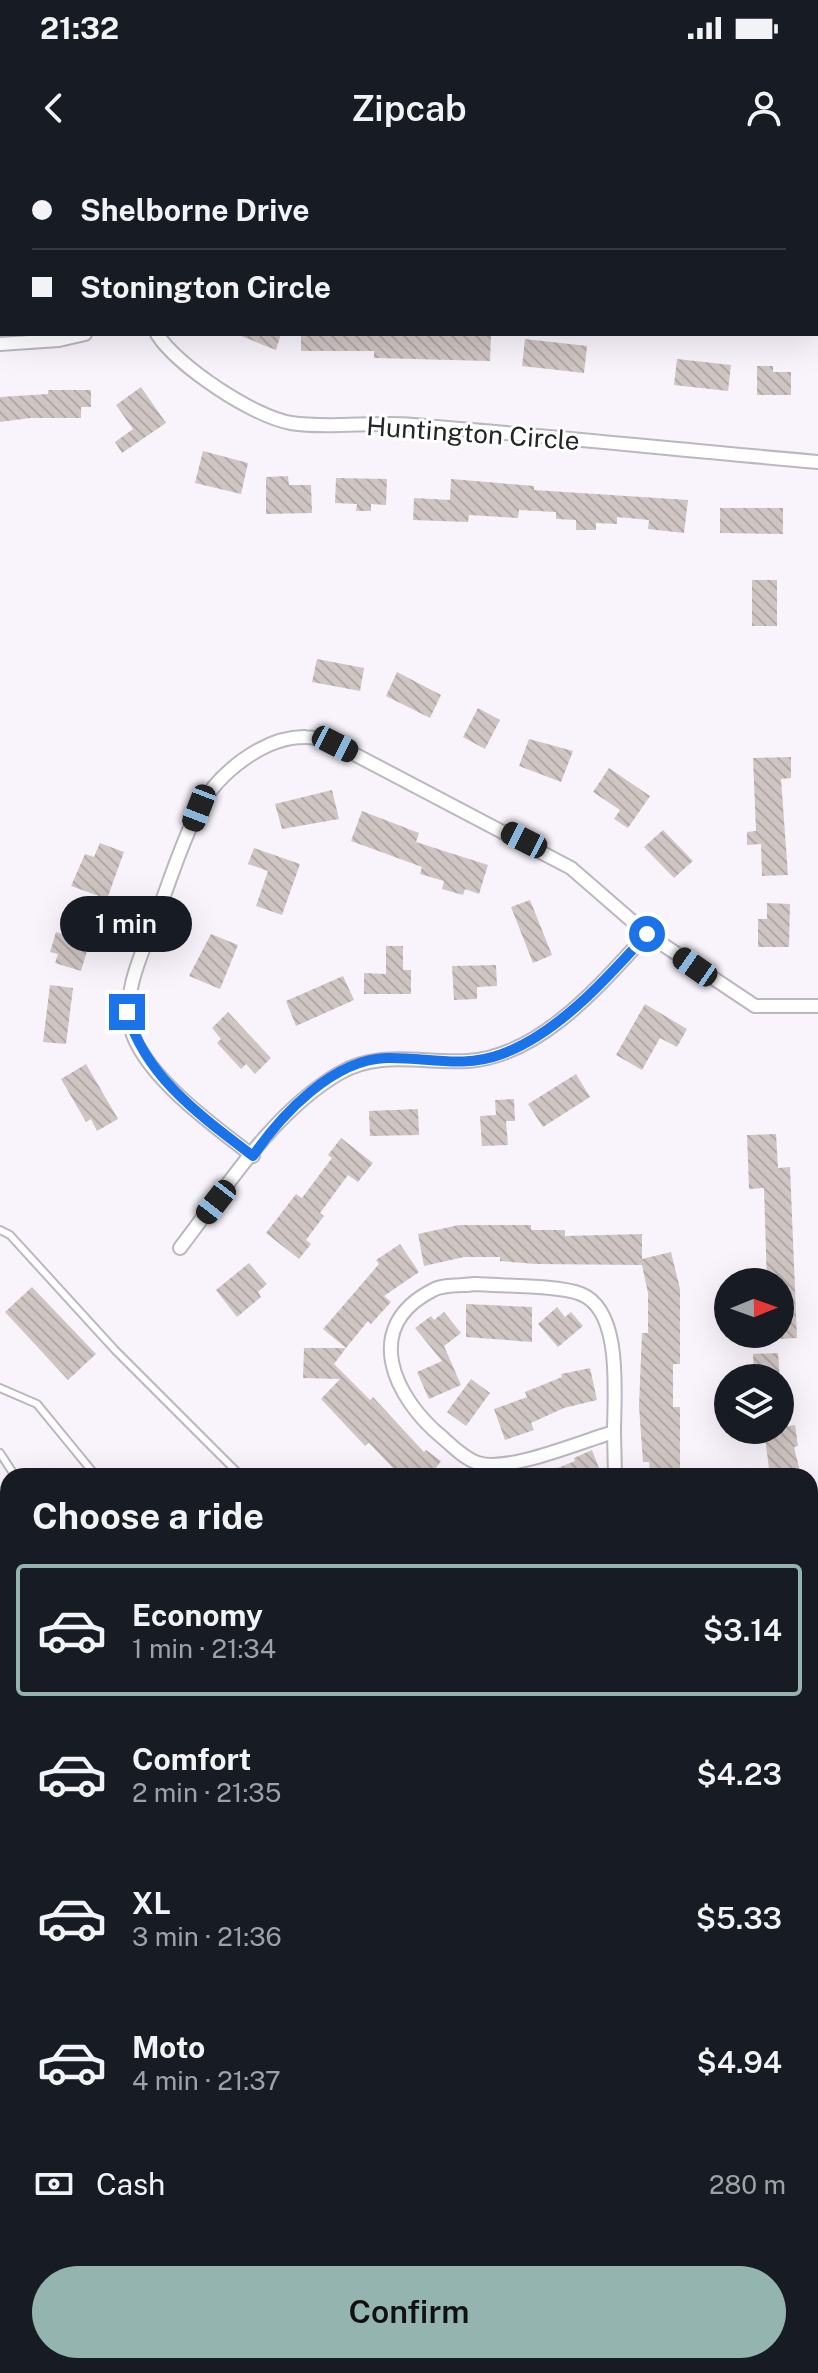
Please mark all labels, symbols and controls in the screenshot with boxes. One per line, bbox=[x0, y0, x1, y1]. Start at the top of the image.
text: 21:32 bbox=[40, 10, 119, 46]
icon: back bbox=[32, 86, 76, 130]
icon: person bbox=[742, 86, 786, 130]
text: Zipcab bbox=[351, 87, 467, 129]
text: Shelborne Drive bbox=[80, 192, 310, 228]
text: Stonington Circle bbox=[80, 269, 331, 305]
street label: Huntington Circle bbox=[365, 410, 581, 456]
car bbox=[308, 722, 362, 766]
car bbox=[179, 781, 219, 835]
car bbox=[497, 818, 551, 862]
callout: 1 min bbox=[61, 896, 193, 952]
text: 1 min bbox=[95, 908, 157, 939]
route start bbox=[629, 916, 665, 952]
car bbox=[668, 943, 722, 991]
route end bbox=[109, 994, 145, 1030]
car bbox=[192, 1176, 240, 1228]
north arrow bbox=[714, 1268, 794, 1348]
map controls bbox=[714, 1268, 794, 1444]
button: layers bbox=[714, 1364, 794, 1444]
text: Choose a ride bbox=[32, 1495, 264, 1537]
icon: car bbox=[36, 1594, 108, 1666]
text: Economy bbox=[132, 1597, 263, 1633]
text: $3.14 bbox=[703, 1612, 782, 1648]
text: 1 min · 21:34 bbox=[132, 1633, 276, 1664]
icon: car bbox=[36, 1738, 108, 1810]
text: Comfort bbox=[132, 1741, 251, 1777]
text: $4.23 bbox=[696, 1756, 782, 1792]
text: 2 min · 21:35 bbox=[132, 1777, 281, 1808]
icon: car bbox=[36, 1882, 108, 1954]
text: XL bbox=[132, 1885, 171, 1921]
text: $5.33 bbox=[696, 1900, 782, 1936]
text: 3 min · 21:36 bbox=[132, 1921, 282, 1952]
icon: car bbox=[36, 2026, 108, 2098]
text: Moto bbox=[132, 2029, 205, 2065]
text: $4.94 bbox=[697, 2044, 782, 2080]
text: 4 min · 21:37 bbox=[132, 2065, 281, 2096]
icon: cash bbox=[32, 2162, 76, 2206]
text: Cash bbox=[96, 2166, 165, 2202]
text: 280 m bbox=[709, 2169, 786, 2200]
button: Confirm bbox=[32, 2266, 786, 2358]

